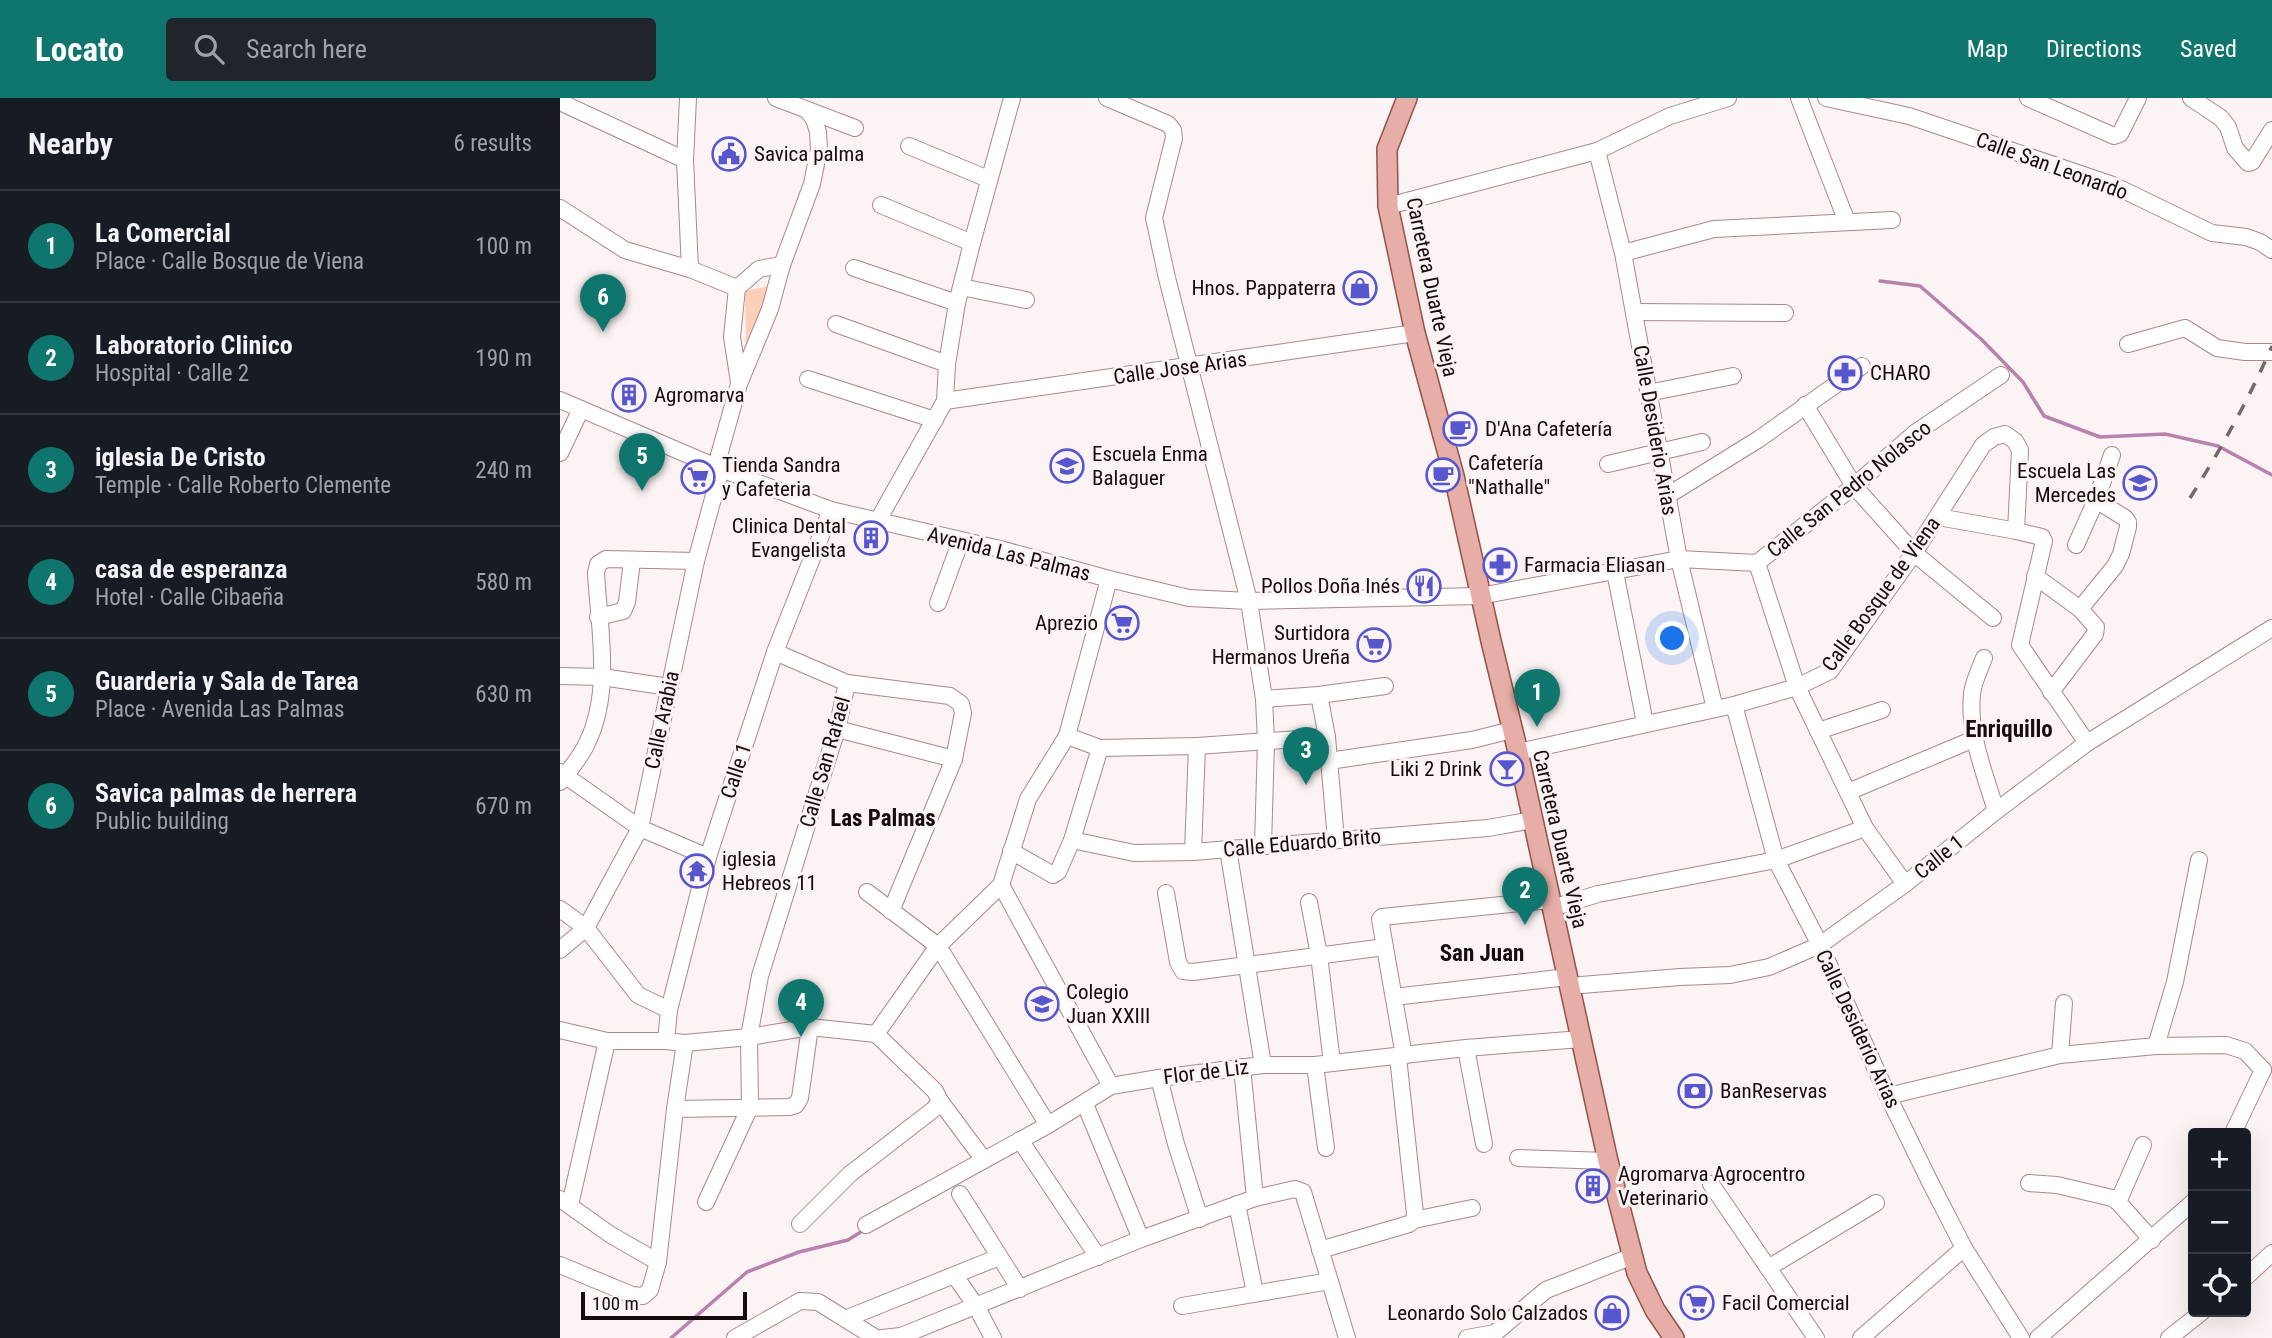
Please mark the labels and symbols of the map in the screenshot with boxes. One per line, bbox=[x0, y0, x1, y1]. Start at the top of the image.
street label: Calle San Leonardo bbox=[1973, 127, 2131, 205]
public building icon: Savica palma bbox=[710, 135, 748, 173]
place label: Savica palma bbox=[754, 142, 864, 166]
street label: Carretera Duarte Vieja bbox=[1401, 195, 1463, 379]
shop icon: Hnos. Pappaterra bbox=[1341, 269, 1379, 307]
pin: 6 bbox=[580, 274, 626, 332]
place label: Hnos. Pappaterra bbox=[1191, 276, 1336, 300]
street label: Calle Desiderio Arias bbox=[1628, 343, 1682, 517]
street label: Calle Jose Arias bbox=[1112, 347, 1248, 389]
pharmacy icon: CHARO bbox=[1826, 354, 1864, 392]
place label: CHARO bbox=[1870, 361, 1931, 385]
building icon: Agromarva bbox=[610, 376, 648, 414]
place label: Agromarva bbox=[654, 383, 745, 407]
cafe icon: D'Ana Cafetería bbox=[1441, 410, 1479, 448]
street label: Calle San Pedro Nolasco bbox=[1762, 416, 1936, 562]
place label: D'Ana Cafetería bbox=[1485, 417, 1612, 441]
pin: 5 bbox=[619, 433, 665, 491]
place label: Escuela Enma Balaguer bbox=[1092, 442, 1208, 490]
school or university icon: Escuela Enma Balaguer bbox=[1048, 447, 1086, 485]
place label: Cafetería "Nathalle" bbox=[1468, 451, 1550, 499]
place label: Tienda Sandra y Cafeteria bbox=[722, 453, 841, 501]
cafe icon: Cafetería "Nathalle" bbox=[1424, 456, 1462, 494]
supermarket icon: Tienda Sandra y Cafeteria bbox=[679, 458, 717, 496]
place label: Escuela Las Mercedes bbox=[2017, 459, 2116, 507]
school or university icon: Escuela Las Mercedes bbox=[2121, 464, 2159, 502]
street label: Calle Bosque de Viena bbox=[1817, 512, 1945, 676]
place label: Clinica Dental Evangelista bbox=[732, 514, 846, 562]
building icon: Clinica Dental Evangelista bbox=[852, 519, 890, 557]
street label: Avenida Las Palmas bbox=[925, 522, 1093, 586]
pharmacy icon: Farmacia Eliasan bbox=[1481, 546, 1519, 584]
place label: Farmacia Eliasan bbox=[1524, 553, 1665, 577]
restaurant icon: Pollos Doña Inés bbox=[1405, 567, 1443, 605]
place label: Pollos Doña Inés bbox=[1261, 574, 1400, 598]
supermarket icon: Aprezio bbox=[1103, 604, 1141, 642]
place label: Aprezio bbox=[1035, 611, 1098, 635]
place label: Surtidora Hermanos Ureña bbox=[1212, 621, 1350, 669]
your location bbox=[1655, 621, 1689, 655]
supermarket icon: Surtidora Hermanos Ureña bbox=[1355, 626, 1393, 664]
street label: Calle Arabia bbox=[640, 669, 684, 771]
pin: 1 bbox=[1514, 669, 1560, 727]
street label: Calle San Rafael bbox=[795, 694, 855, 830]
district label: Enriquillo bbox=[1965, 716, 2053, 743]
pin: 3 bbox=[1283, 727, 1329, 785]
street label: Calle 1 bbox=[716, 740, 756, 802]
street label: Carretera Duarte Vieja bbox=[1528, 747, 1592, 931]
bar icon: Liki 2 Drink bbox=[1488, 750, 1526, 788]
place label: Liki 2 Drink bbox=[1390, 757, 1483, 781]
district label: Las Palmas bbox=[830, 805, 936, 832]
street label: Calle Eduardo Brito bbox=[1222, 824, 1382, 862]
street label: Calle 1 bbox=[1909, 830, 1969, 884]
place label: iglesia Hebreos 11 bbox=[722, 847, 817, 895]
temple icon: iglesia Hebreos 11 bbox=[678, 852, 716, 890]
pin: 2 bbox=[1502, 867, 1548, 925]
district label: San Juan bbox=[1440, 940, 1524, 967]
street label: Calle Desiderio Arias bbox=[1811, 946, 1905, 1112]
pin: 4 bbox=[778, 979, 824, 1037]
place label: Colegio Juan XXIII bbox=[1066, 980, 1150, 1028]
school or university icon: Colegio Juan XXIII bbox=[1023, 985, 1061, 1023]
street label: Flor de Liz bbox=[1162, 1055, 1250, 1089]
bank icon: BanReservas bbox=[1676, 1072, 1714, 1110]
place label: BanReservas bbox=[1720, 1079, 1827, 1103]
place label: Agromarva Agrocentro Veterinario bbox=[1618, 1162, 1805, 1210]
building icon: Agromarva Agrocentro Veterinario bbox=[1574, 1167, 1612, 1205]
supermarket icon: Facil Comercial bbox=[1678, 1284, 1716, 1322]
scale bar bbox=[581, 1289, 747, 1321]
place label: Facil Comercial bbox=[1722, 1291, 1850, 1315]
shop icon: Leonardo Solo Calzados bbox=[1593, 1294, 1631, 1332]
place label: Leonardo Solo Calzados bbox=[1387, 1301, 1588, 1325]

